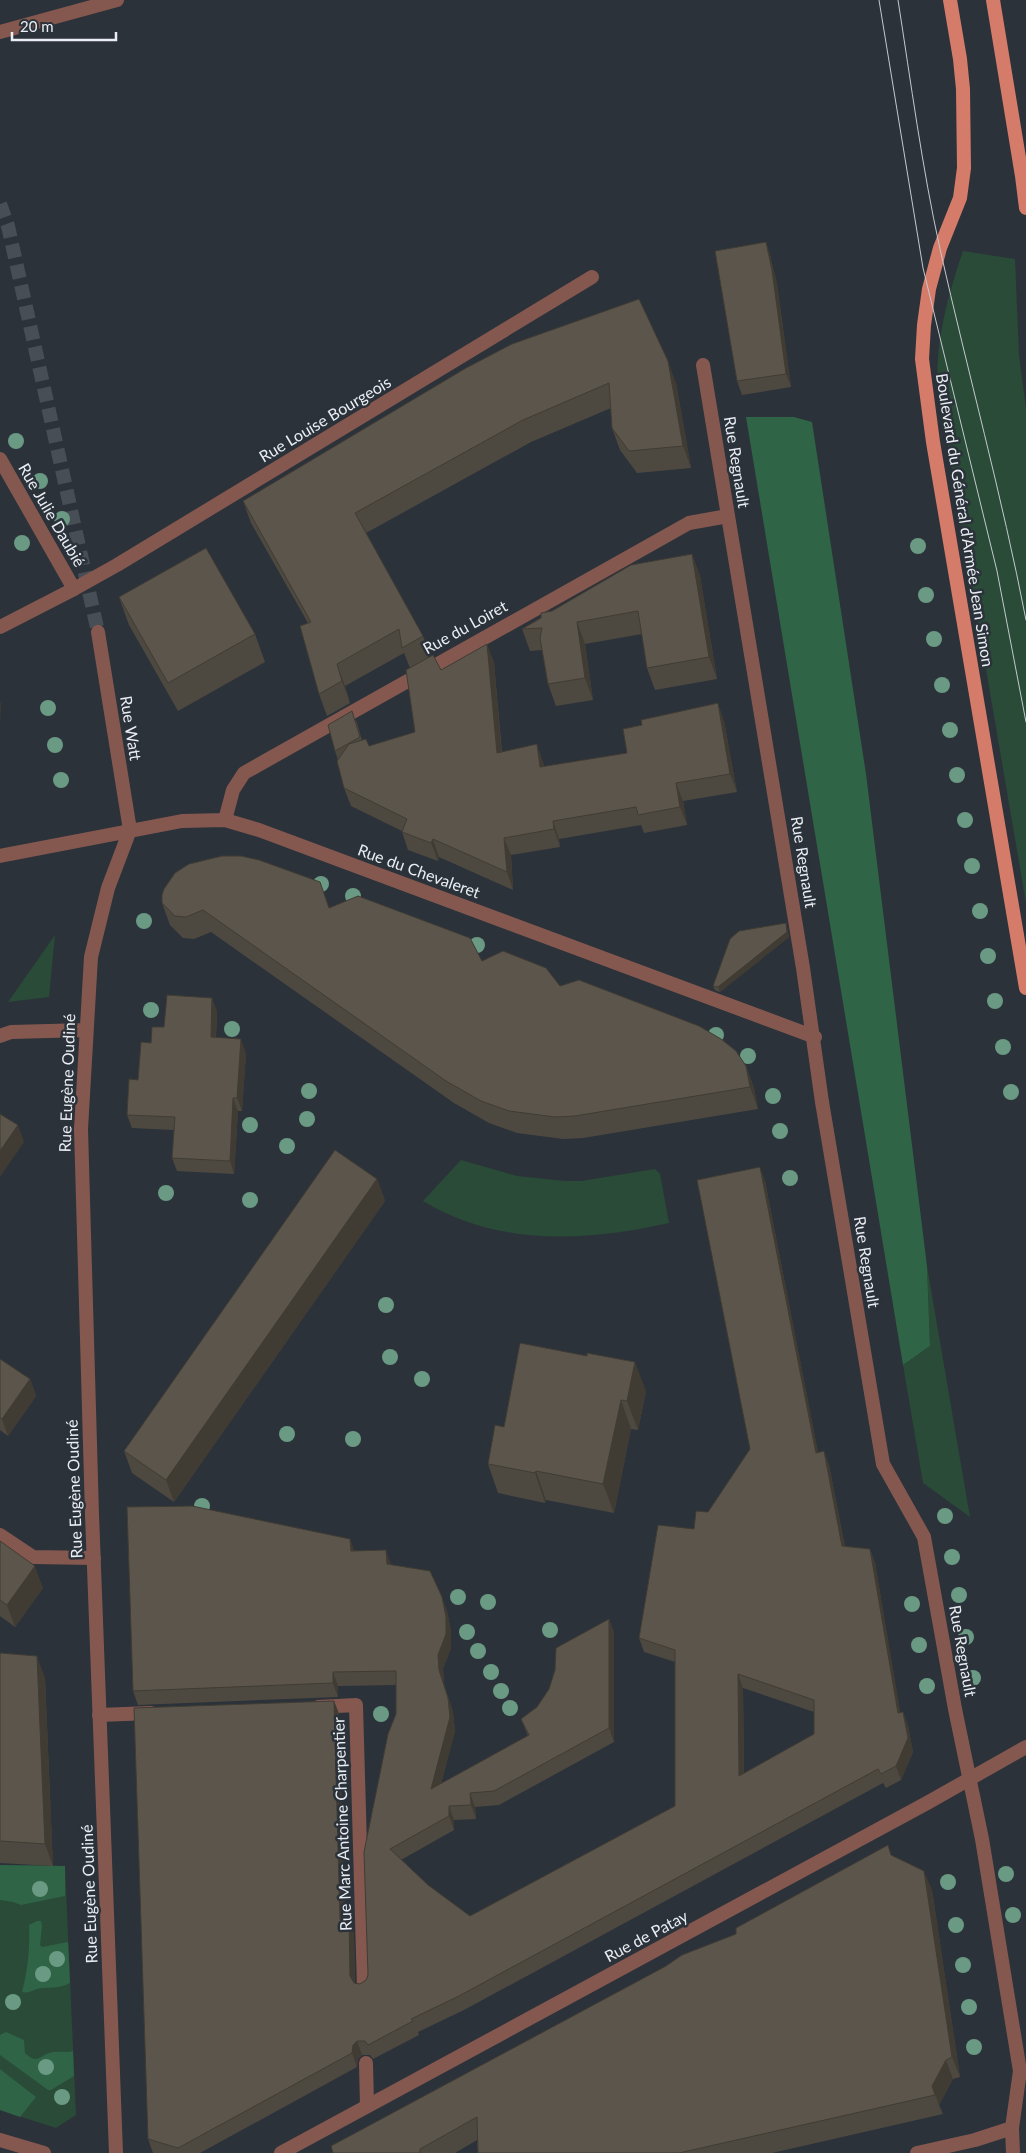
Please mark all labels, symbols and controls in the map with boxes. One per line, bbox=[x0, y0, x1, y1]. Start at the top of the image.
scale bar bbox=[12, 10, 116, 42]
text: 20 m bbox=[20, 17, 54, 35]
street label: Rue Louise Bourgeois bbox=[255, 372, 394, 465]
street label: Boulevard du Général d'Armée Jean Simon bbox=[933, 372, 998, 668]
street label: Rue Regnault bbox=[721, 415, 754, 509]
street label: Rue Julie Daubié bbox=[15, 460, 90, 570]
street label: Rue du Loiret bbox=[419, 596, 510, 657]
street label: Rue Watt bbox=[117, 694, 146, 762]
street label: Rue Regnault bbox=[788, 815, 821, 909]
street label: Rue du Chevaleret bbox=[355, 840, 483, 902]
street label: Rue Eugène Oudiné bbox=[55, 1013, 78, 1153]
street label: Rue Regnault bbox=[851, 1215, 884, 1309]
street label: Rue Eugène Oudiné bbox=[62, 1419, 85, 1559]
street label: Rue Regnault bbox=[946, 1604, 981, 1698]
street label: Rue Marc Antoine Charpentier bbox=[328, 1717, 355, 1931]
street label: Rue Eugène Oudiné bbox=[77, 1824, 100, 1964]
street label: Rue de Patay bbox=[601, 1905, 691, 1965]

